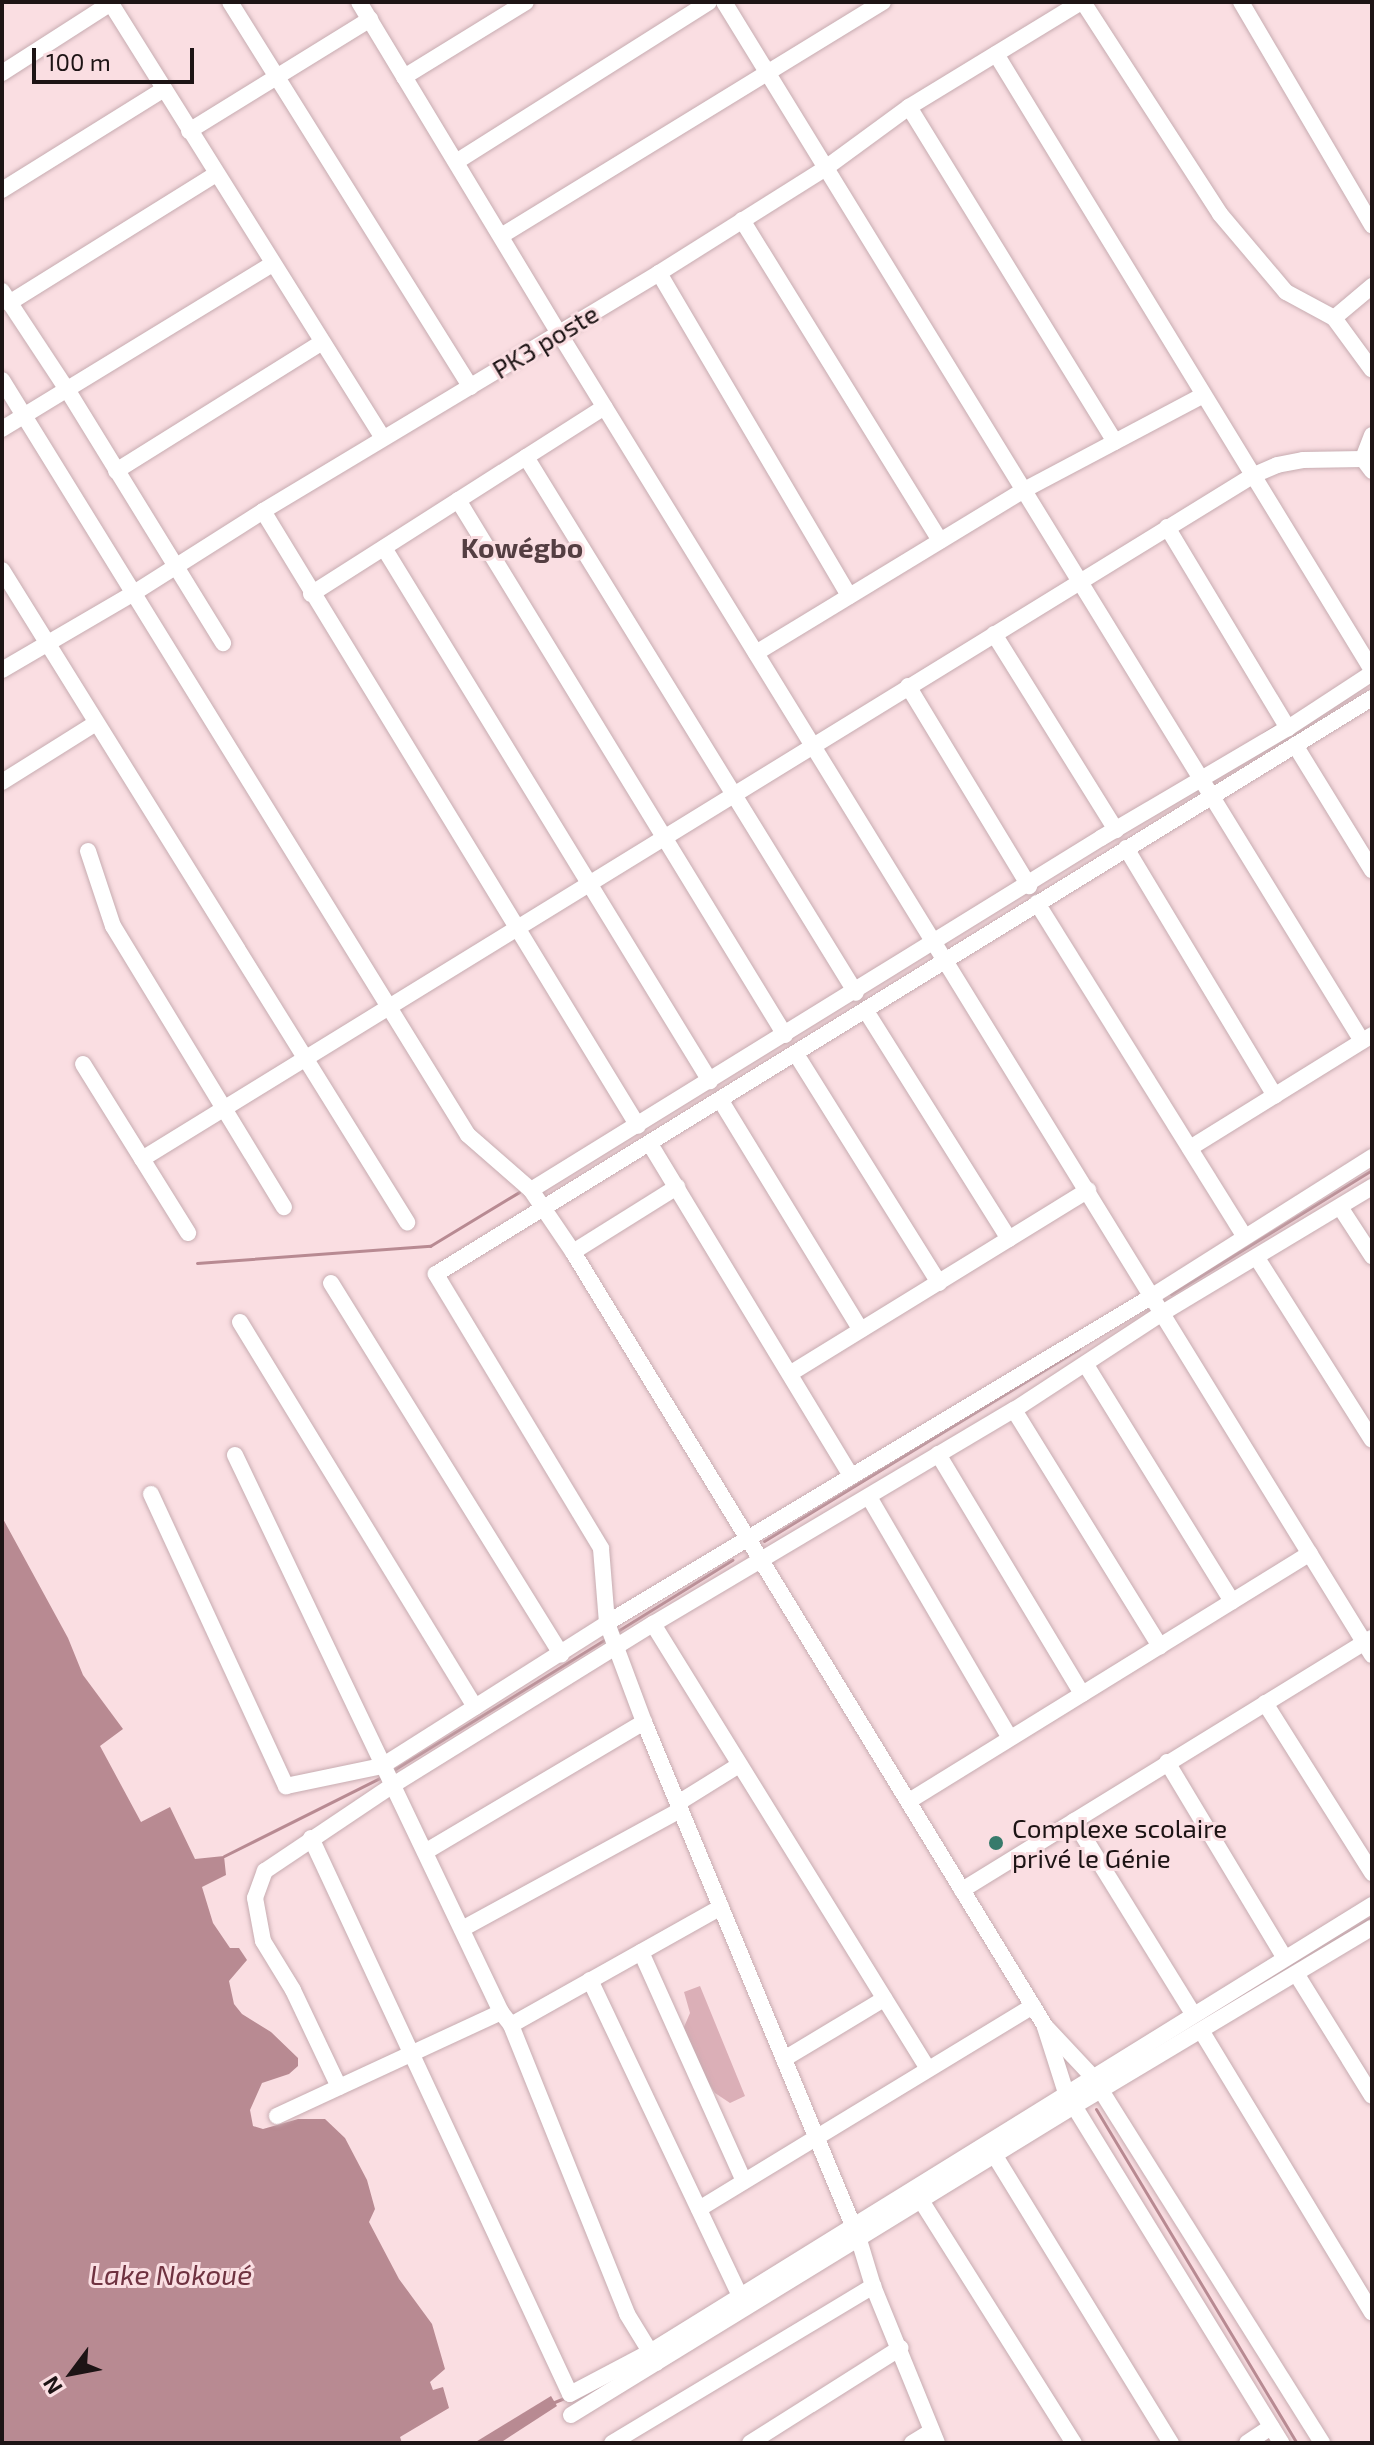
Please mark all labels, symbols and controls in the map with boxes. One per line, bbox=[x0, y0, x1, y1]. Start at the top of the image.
scale bar bbox=[36, 32, 198, 82]
text: 100 m bbox=[46, 47, 111, 76]
street label: PK3 poste bbox=[486, 297, 604, 385]
district label: Kowégbo bbox=[461, 530, 583, 564]
place label: Complexe scolaire privé le Génie bbox=[1012, 1812, 1227, 1874]
marker: Complexe scolaire privé le Génie bbox=[987, 1834, 1005, 1852]
water label: Lake Nokoué bbox=[90, 2257, 252, 2291]
north arrow bbox=[32, 2333, 112, 2413]
text: N bbox=[36, 2372, 67, 2399]

